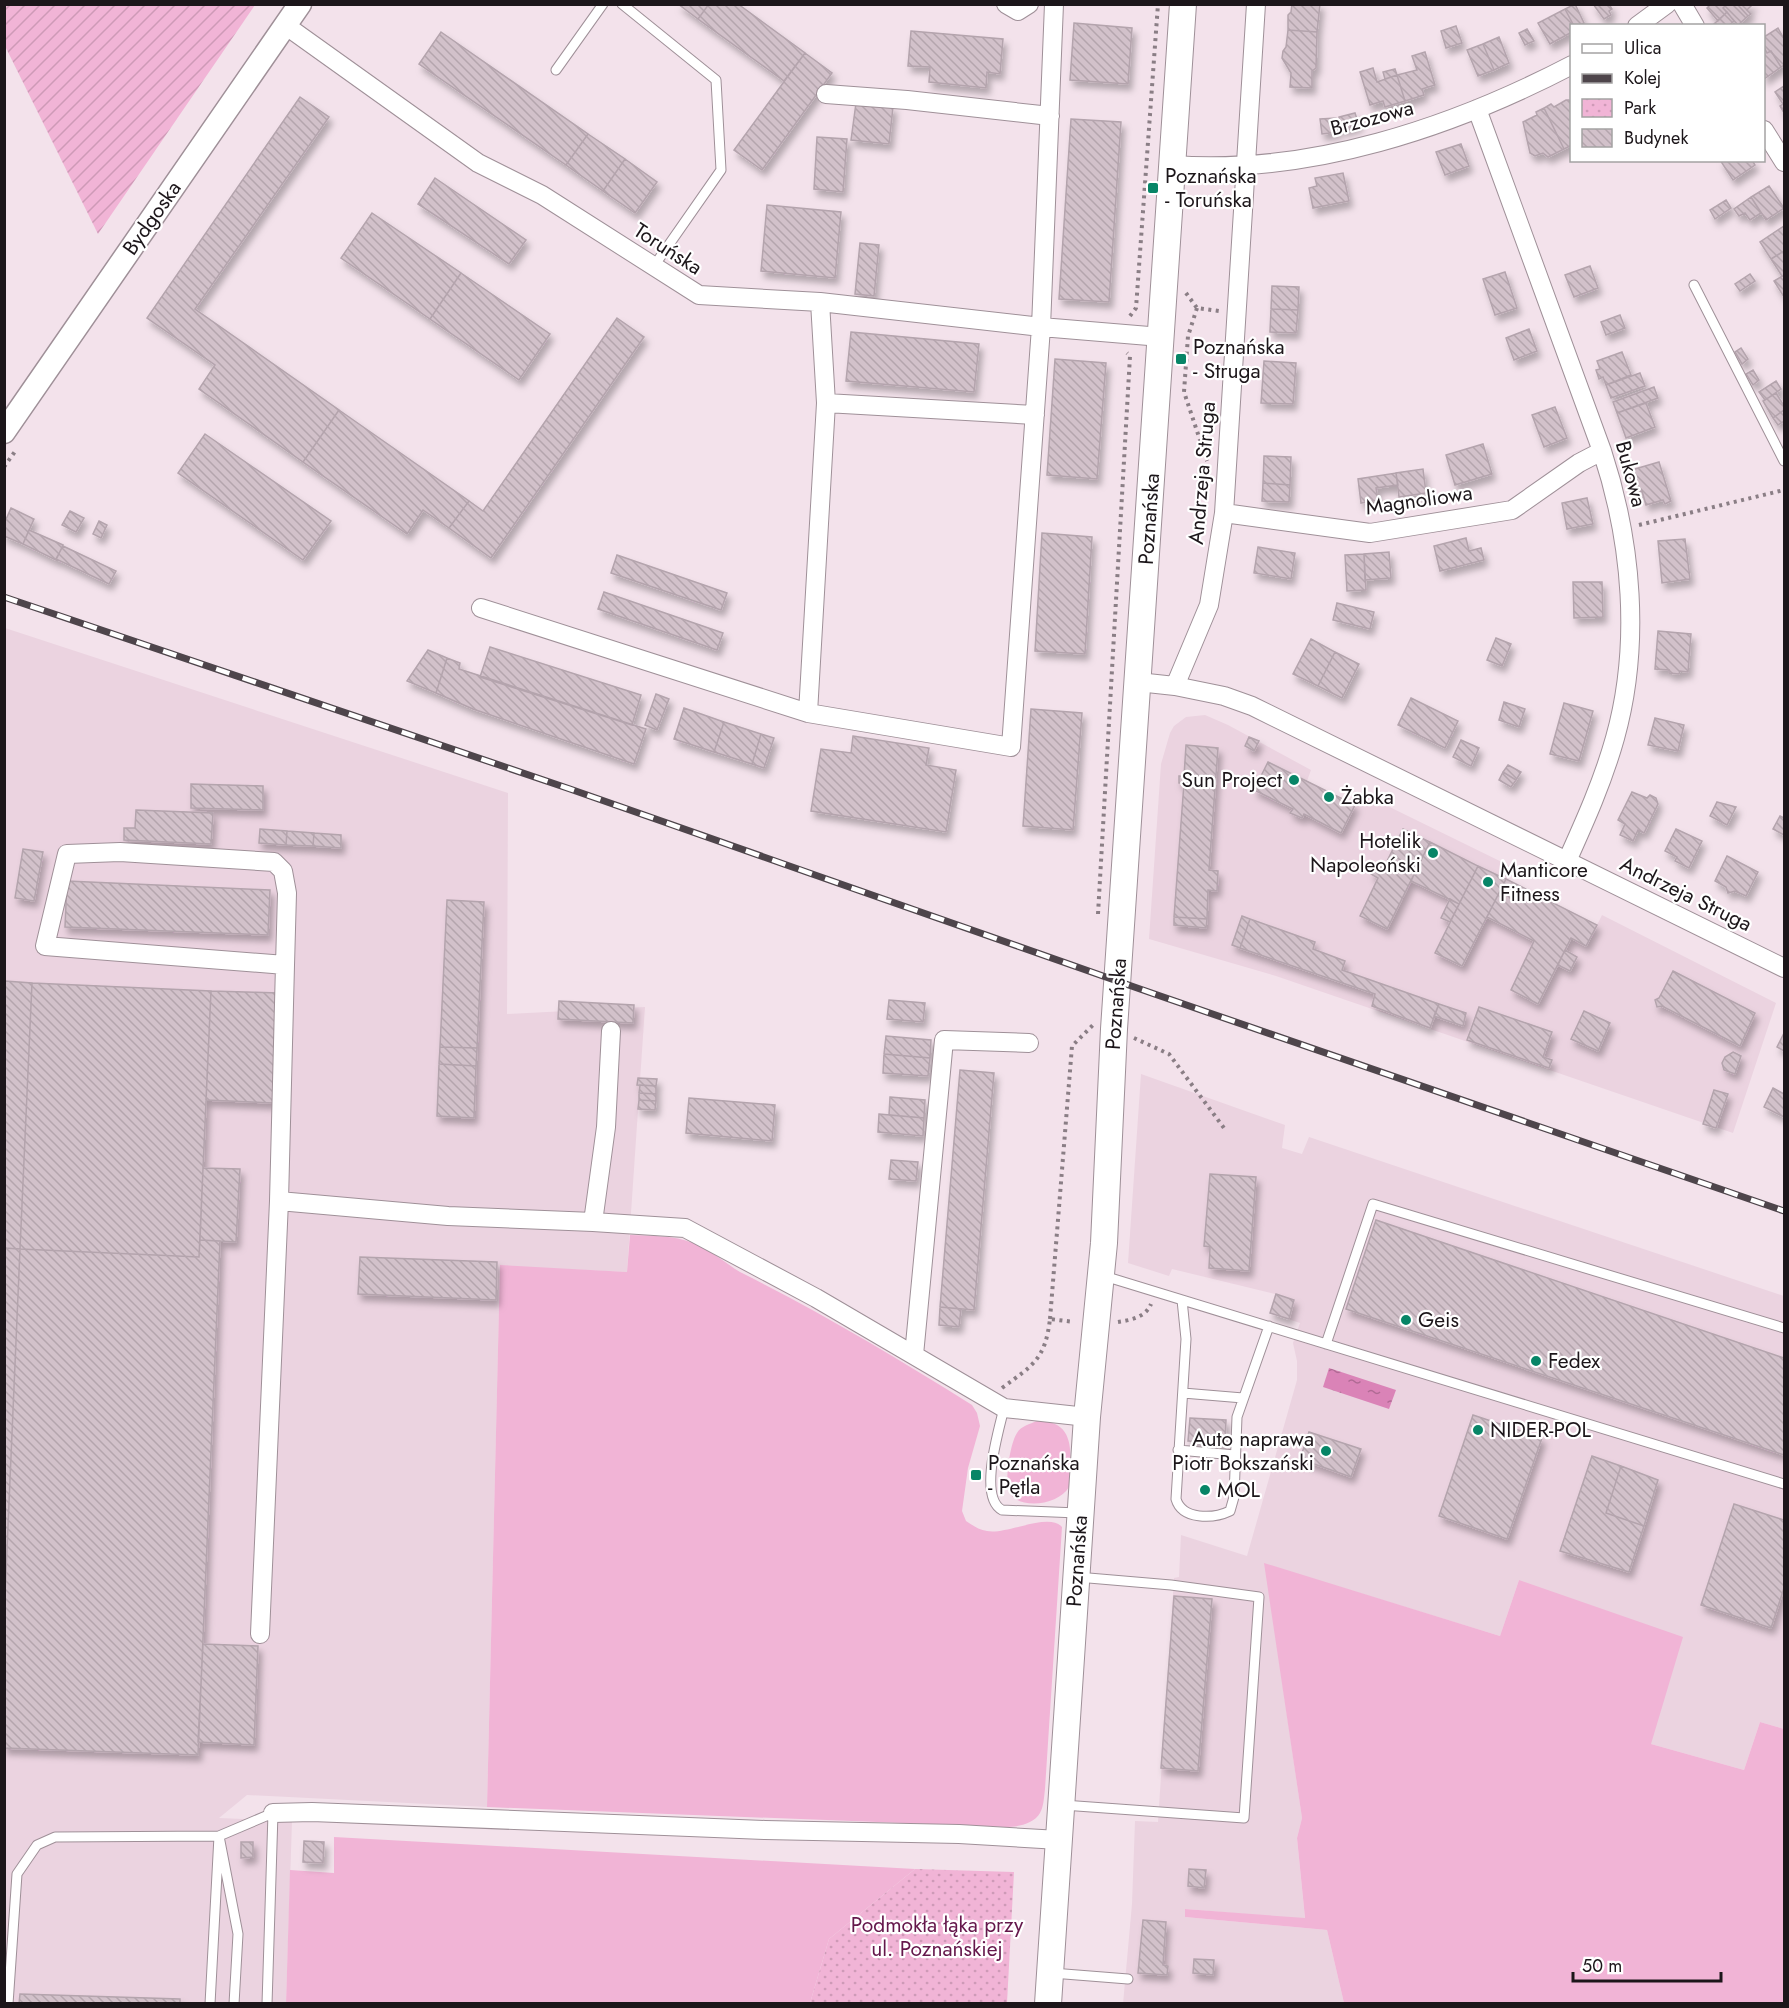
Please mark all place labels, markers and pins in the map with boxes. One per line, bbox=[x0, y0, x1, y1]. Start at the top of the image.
place label: Poznańska - Toruńska bbox=[1165, 161, 1257, 215]
marker: Poznańska - Toruńska bbox=[1146, 181, 1160, 195]
place label: Poznańska - Struga bbox=[1193, 332, 1285, 386]
marker: Poznańska - Struga bbox=[1174, 352, 1188, 366]
place label: Sun Project bbox=[1182, 765, 1282, 795]
marker: Sun Project bbox=[1287, 773, 1301, 787]
place label: Żabka bbox=[1341, 782, 1394, 812]
marker: Żabka bbox=[1322, 790, 1336, 804]
place label: Hotelik Napoleoński bbox=[1310, 826, 1422, 880]
marker: Hotelik Napoleoński bbox=[1426, 846, 1440, 860]
place label: Manticore Fitness bbox=[1500, 855, 1588, 909]
marker: Manticore Fitness bbox=[1481, 875, 1495, 889]
place label: Geis bbox=[1418, 1305, 1459, 1335]
marker: Geis bbox=[1399, 1313, 1413, 1327]
place label: Fedex bbox=[1548, 1346, 1600, 1376]
marker: Fedex bbox=[1529, 1354, 1543, 1368]
place label: NIDER-POL bbox=[1490, 1415, 1592, 1445]
marker: NIDER-POL bbox=[1471, 1423, 1485, 1437]
place label: Auto naprawa Piotr Bokszański bbox=[1172, 1424, 1314, 1478]
marker: Auto naprawa Piotr Bokszański bbox=[1319, 1444, 1333, 1458]
place label: Poznańska - Pętla bbox=[988, 1448, 1080, 1502]
marker: Poznańska - Pętla bbox=[969, 1468, 983, 1482]
place label: MOL bbox=[1217, 1475, 1261, 1505]
marker: MOL bbox=[1198, 1483, 1212, 1497]

